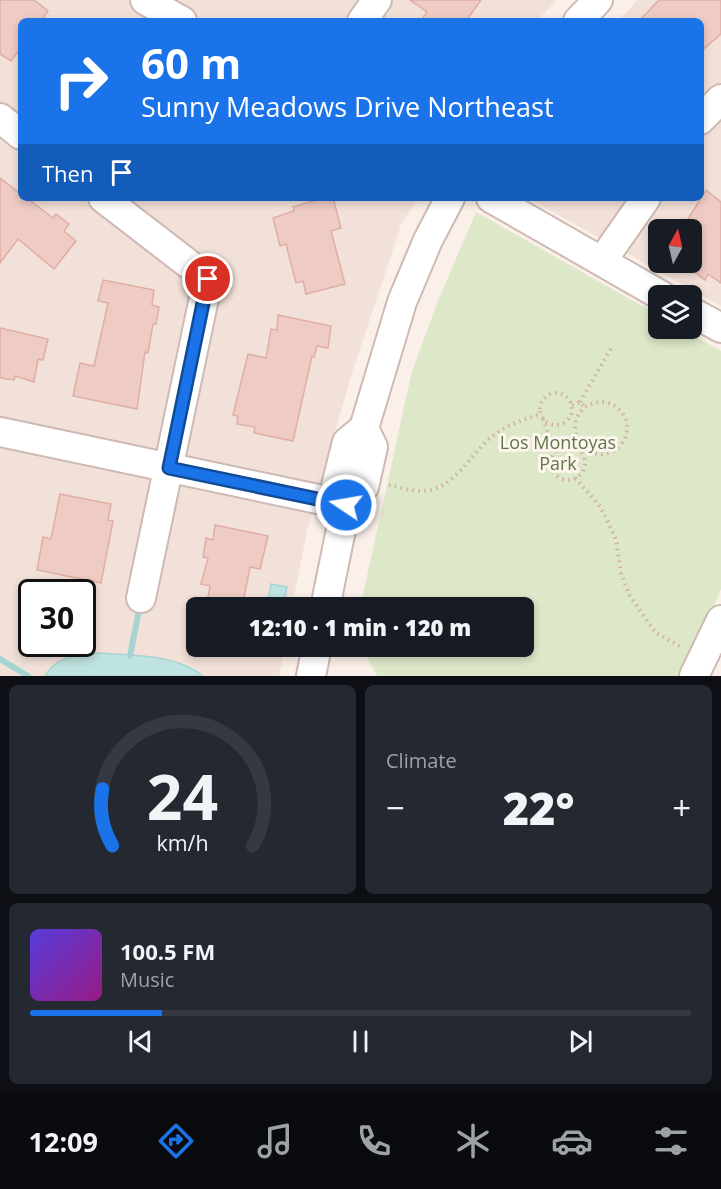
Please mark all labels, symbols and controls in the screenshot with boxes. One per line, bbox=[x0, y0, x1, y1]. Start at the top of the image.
text: 60 m bbox=[141, 34, 241, 91]
icon: right bbox=[42, 42, 120, 120]
text: Sunny Meadows Drive Northeast bbox=[141, 88, 554, 125]
icon: arrive bbox=[105, 156, 138, 189]
text: Then bbox=[42, 158, 93, 188]
north arrow bbox=[648, 219, 702, 273]
map controls bbox=[648, 219, 702, 339]
pin bbox=[182, 253, 233, 304]
icon: arrive bbox=[191, 262, 224, 295]
button: layers bbox=[648, 285, 702, 339]
park label: Los Montoyas Park bbox=[500, 430, 616, 475]
position arrow bbox=[314, 473, 378, 537]
speed limit sign: 30 bbox=[18, 579, 96, 657]
text: 12:10 · 1 min · 120 m bbox=[249, 612, 471, 642]
text: Climate bbox=[386, 747, 457, 774]
text: 24 bbox=[147, 753, 218, 838]
text: 22° bbox=[503, 777, 574, 838]
text: − bbox=[386, 785, 405, 830]
text: + bbox=[672, 785, 691, 830]
text: km/h bbox=[156, 829, 209, 858]
text: 100.5 FM bbox=[120, 936, 215, 966]
text: Music bbox=[120, 966, 174, 993]
icon: previous bbox=[124, 1025, 157, 1058]
icon: pause bbox=[344, 1025, 377, 1058]
icon: next bbox=[564, 1025, 597, 1058]
icon: directions bbox=[155, 1120, 197, 1162]
icon: music bbox=[254, 1120, 296, 1162]
icon: phone bbox=[353, 1120, 395, 1162]
icon: climate bbox=[452, 1120, 494, 1162]
icon: car bbox=[551, 1120, 593, 1162]
icon: filters bbox=[650, 1120, 692, 1162]
text: 12:09 bbox=[29, 1123, 98, 1160]

